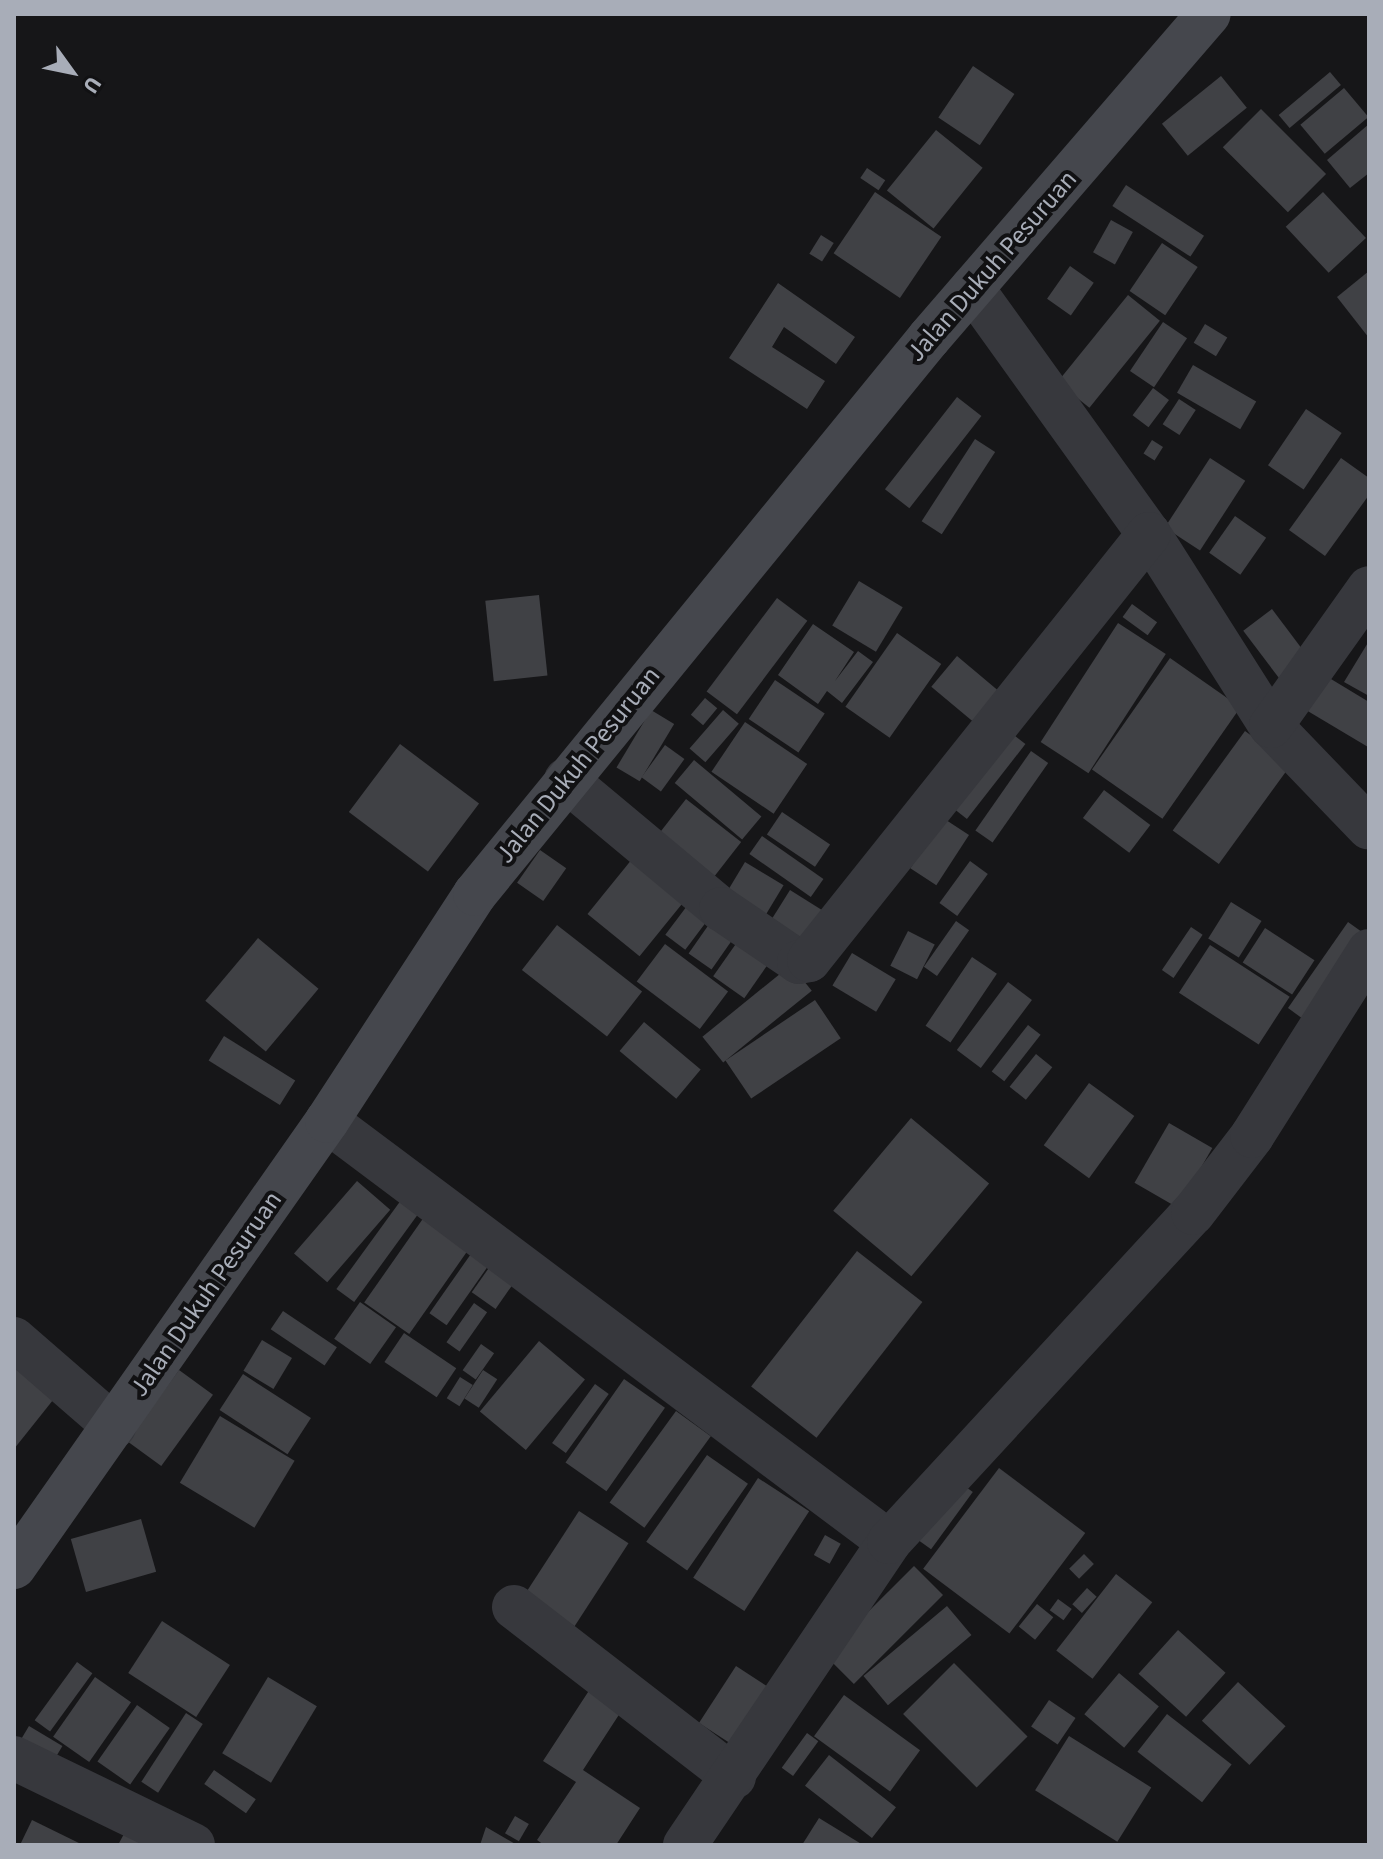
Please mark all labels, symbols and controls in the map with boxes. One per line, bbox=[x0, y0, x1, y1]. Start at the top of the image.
north arrow bbox=[32, 32, 112, 112]
text: U bbox=[75, 70, 110, 100]
street label: Jalan Dukuh Pesuruan bbox=[900, 164, 1084, 368]
street label: Jalan Dukuh Pesuruan bbox=[489, 661, 667, 869]
street label: Jalan Dukuh Pesuruan bbox=[123, 1185, 289, 1403]

